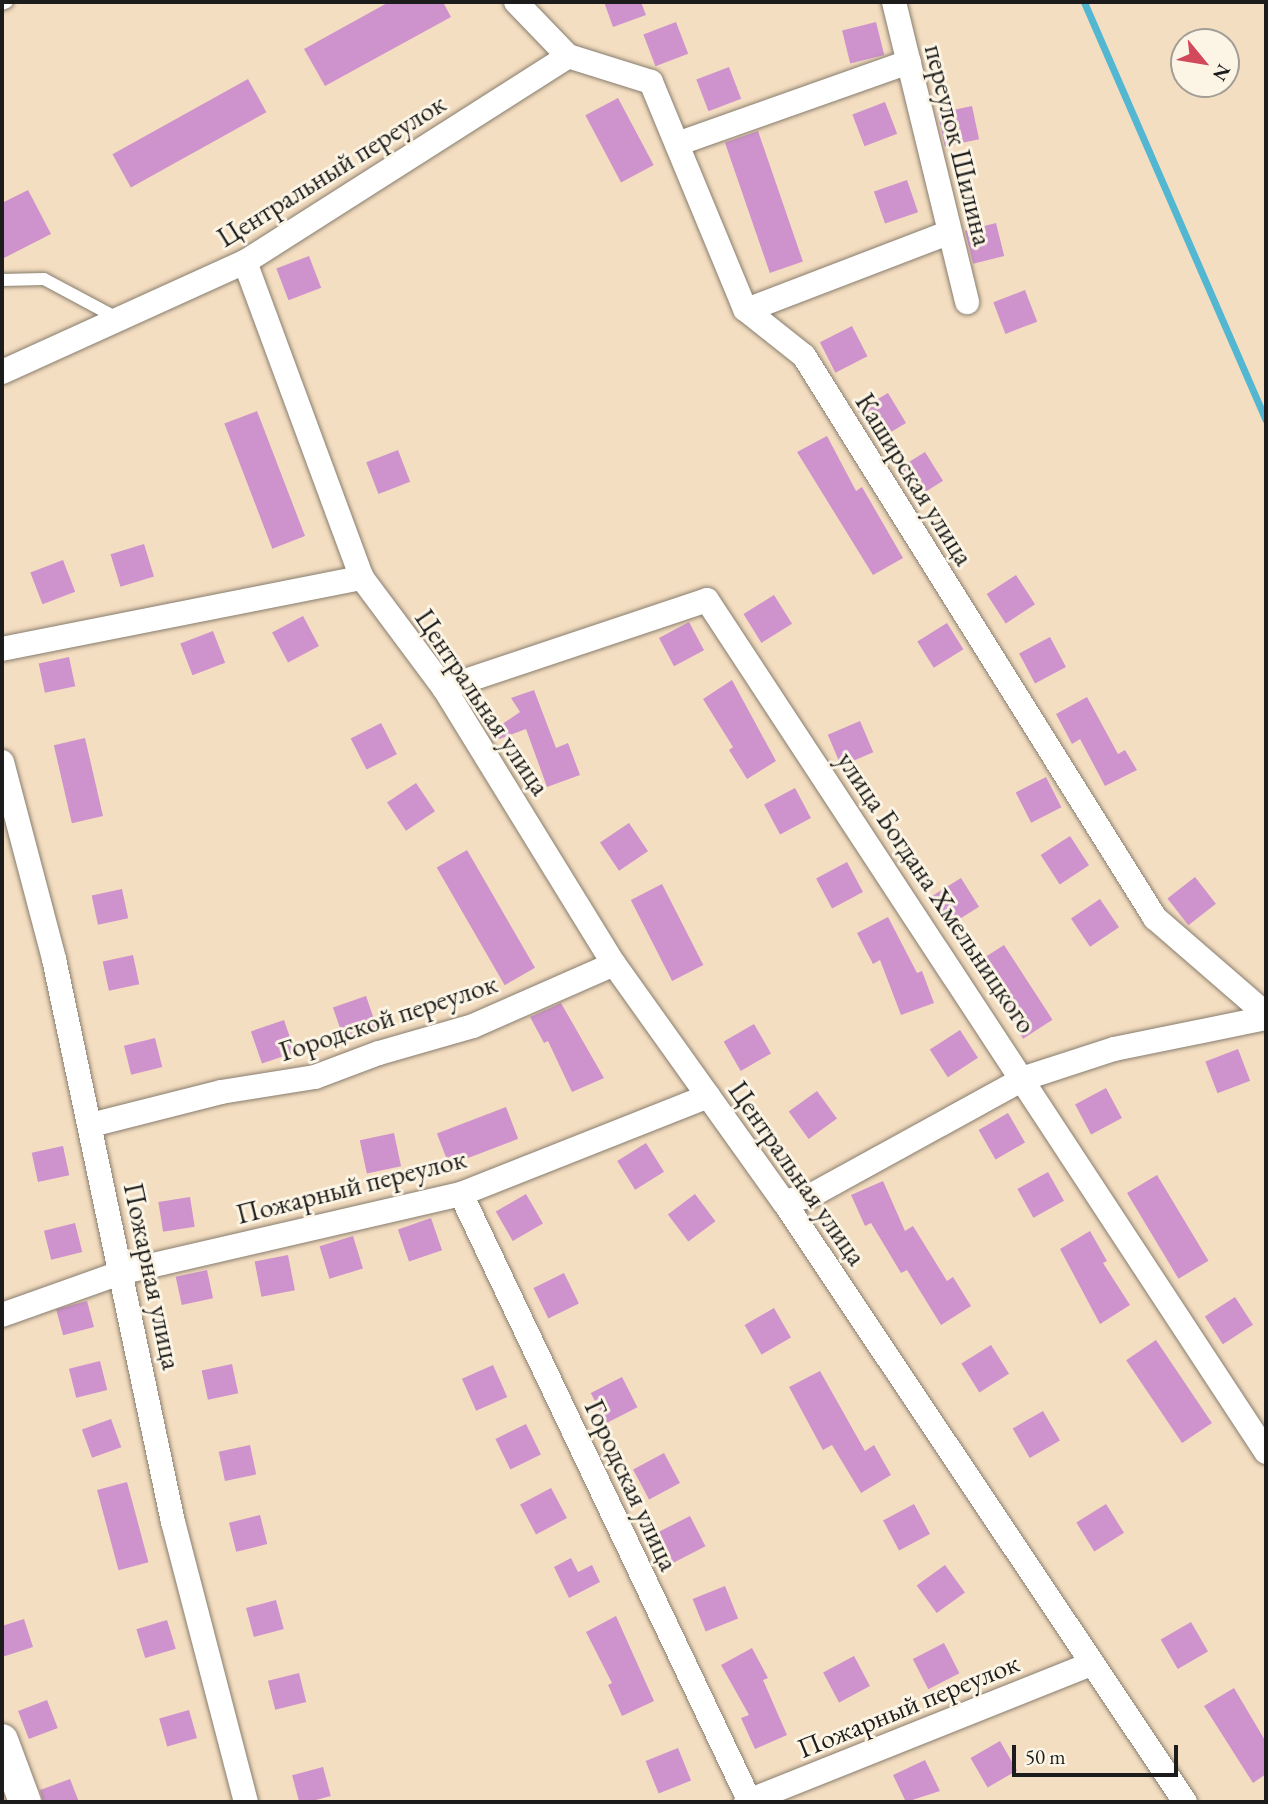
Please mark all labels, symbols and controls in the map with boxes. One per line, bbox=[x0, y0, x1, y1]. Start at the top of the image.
north arrow bbox=[1170, 28, 1240, 98]
street label: переулок Шилина bbox=[918, 41, 1000, 249]
text: N bbox=[1207, 60, 1237, 86]
street label: Центральный переулок bbox=[211, 86, 451, 254]
street label: Каширская улица bbox=[849, 387, 981, 571]
street label: Центральная улица bbox=[408, 602, 558, 802]
street label: улица Богдана Хмельницкого bbox=[830, 745, 1044, 1039]
street label: Городской переулок bbox=[275, 966, 501, 1068]
street label: Центральная улица bbox=[722, 1074, 874, 1272]
street label: Пожарный переулок bbox=[232, 1141, 470, 1231]
street label: Пожарная улица bbox=[117, 1179, 189, 1373]
street label: Городская улица bbox=[578, 1394, 686, 1576]
street label: Пожарный переулок bbox=[792, 1645, 1024, 1765]
scale bar bbox=[1016, 1730, 1182, 1774]
text: 50 m bbox=[1025, 1743, 1066, 1770]

